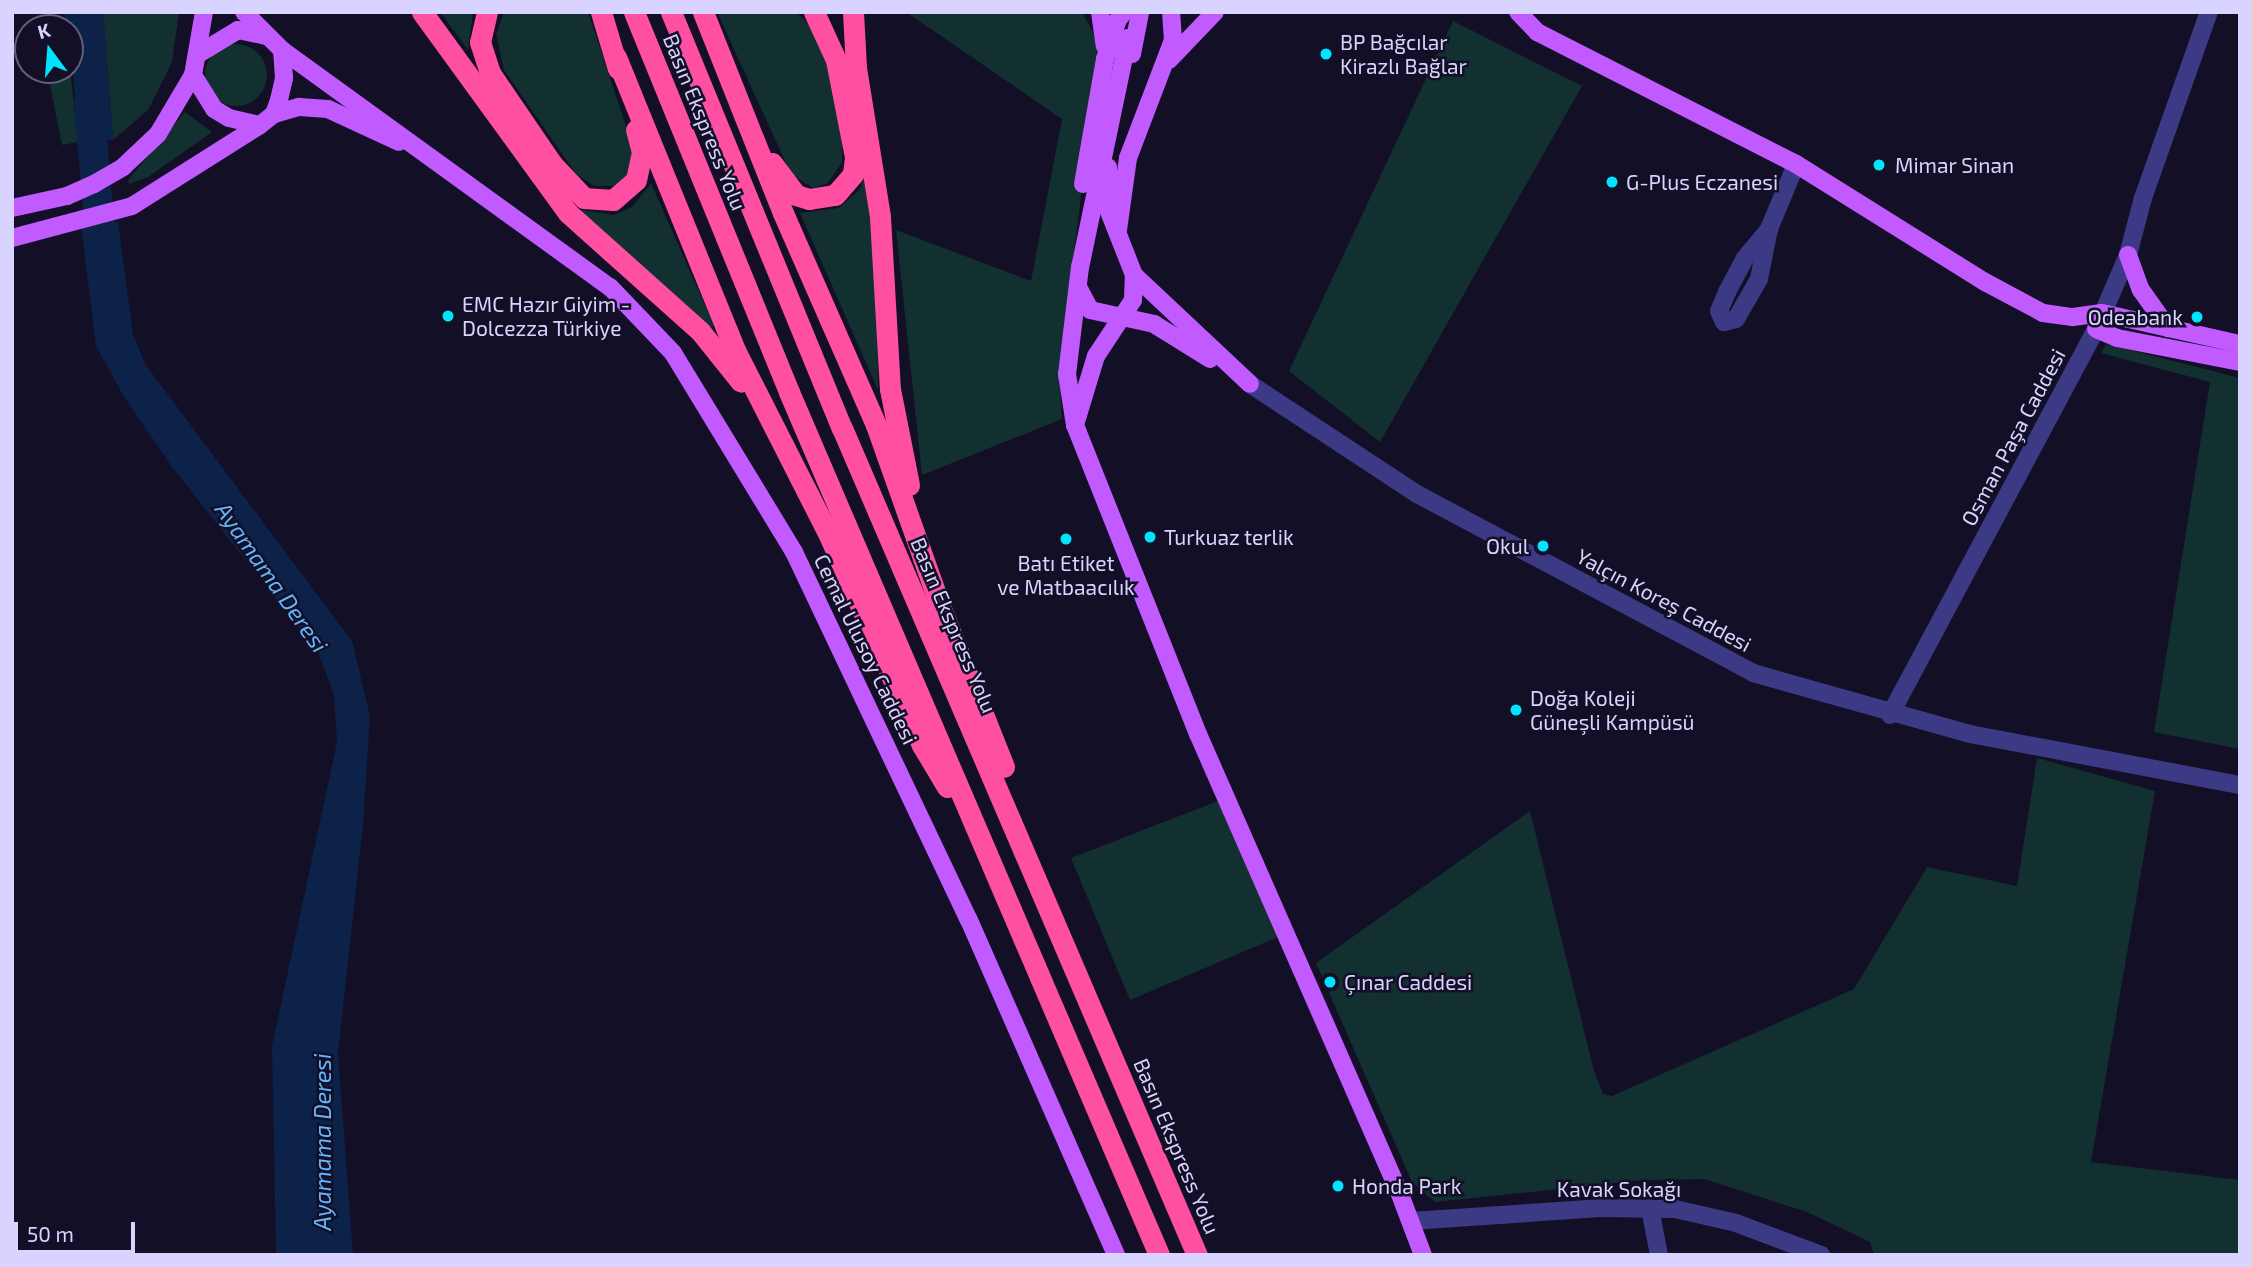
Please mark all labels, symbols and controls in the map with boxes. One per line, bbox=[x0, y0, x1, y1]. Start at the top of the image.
north arrow bbox=[14, 14, 84, 84]
text: K bbox=[35, 18, 53, 43]
place label: BP Bağcılar Kirazlı Bağlar bbox=[1340, 29, 1467, 79]
street label: Basın Ekspress Yolu bbox=[658, 30, 752, 214]
marker: BP Bağcılar Kirazlı Bağlar bbox=[1318, 46, 1334, 62]
place label: Mimar Sinan bbox=[1895, 152, 2015, 178]
marker: Mimar Sinan bbox=[1869, 155, 1889, 175]
place label: G-Plus Eczanesi bbox=[1626, 169, 1778, 195]
marker: G-Plus Eczanesi bbox=[1604, 174, 1620, 190]
place label: EMC Hazır Giyim - Dolcezza Türkiye bbox=[462, 291, 631, 341]
place label: Odeabank bbox=[2088, 304, 2183, 330]
marker: EMC Hazır Giyim - Dolcezza Türkiye bbox=[440, 308, 456, 324]
marker: Odeabank bbox=[2189, 309, 2205, 325]
street label: Osman Paşa Caddesi bbox=[1956, 344, 2070, 530]
water label: Ayamama Deresi bbox=[210, 497, 334, 657]
place label: Turkuaz terlik bbox=[1164, 524, 1294, 550]
marker: Turkuaz terlik bbox=[1142, 529, 1158, 545]
marker: Batı Etiket ve Matbaacılık bbox=[1058, 531, 1074, 547]
street label: Basın Ekspress Yolu bbox=[906, 533, 1002, 717]
place label: Okul bbox=[1486, 533, 1529, 559]
marker: Okul bbox=[1535, 538, 1551, 554]
street label: Yalçın Koreş Caddesi bbox=[1572, 543, 1756, 657]
street label: Cemal Ulusoy Caddesi bbox=[809, 549, 923, 749]
place label: Batı Etiket ve Matbaacılık bbox=[997, 550, 1135, 600]
place label: Doğa Koleji Güneşli Kampüsü bbox=[1530, 685, 1695, 735]
marker: Doğa Koleji Güneşli Kampüsü bbox=[1508, 702, 1524, 718]
place label: Çınar Caddesi bbox=[1344, 969, 1473, 995]
marker: Çınar Caddesi bbox=[1322, 974, 1338, 990]
water label: Ayamama Deresi bbox=[308, 1053, 336, 1231]
street label: Basın Ekspress Yolu bbox=[1129, 1054, 1225, 1238]
place label: Honda Park bbox=[1352, 1173, 1461, 1199]
street label: Kavak Sokağı bbox=[1557, 1176, 1681, 1202]
marker: Honda Park bbox=[1330, 1178, 1346, 1194]
scale bar bbox=[18, 1208, 138, 1252]
text: 50 m bbox=[27, 1221, 74, 1246]

